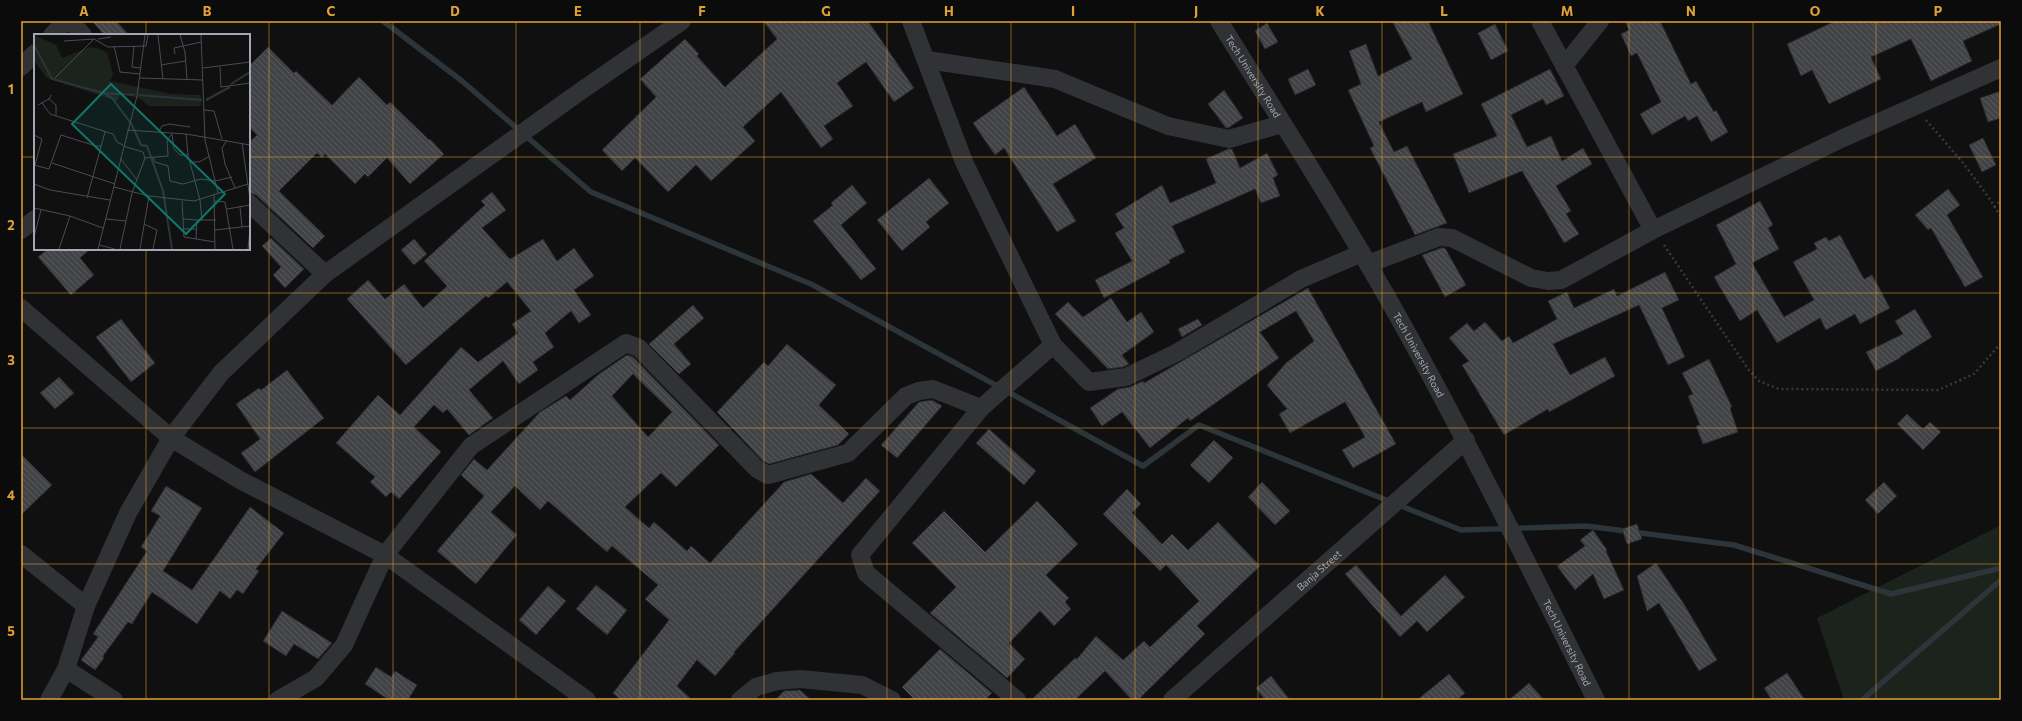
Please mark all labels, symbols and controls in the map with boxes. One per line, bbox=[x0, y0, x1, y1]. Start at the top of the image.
text: A bbox=[79, 3, 89, 19]
text: B bbox=[203, 3, 212, 19]
text: C bbox=[327, 3, 336, 19]
text: D bbox=[450, 3, 460, 19]
text: E bbox=[574, 3, 582, 19]
text: F bbox=[698, 3, 706, 19]
text: G bbox=[821, 3, 831, 19]
text: H bbox=[944, 3, 954, 19]
text: I bbox=[1071, 3, 1075, 19]
text: J bbox=[1194, 3, 1198, 19]
text: K bbox=[1315, 3, 1325, 19]
text: L bbox=[1440, 3, 1448, 19]
text: M bbox=[1561, 3, 1573, 19]
text: N bbox=[1686, 3, 1696, 19]
text: O bbox=[1810, 3, 1821, 19]
text: P bbox=[1934, 3, 1943, 19]
street label: Tech University Road bbox=[1223, 33, 1284, 120]
inset map bbox=[34, 34, 250, 250]
text: 1 bbox=[8, 81, 14, 97]
text: 2 bbox=[7, 217, 15, 233]
street label: Tech University Road bbox=[1391, 310, 1447, 399]
text: 3 bbox=[7, 352, 15, 368]
text: 4 bbox=[7, 487, 15, 503]
street label: Banja Street bbox=[1294, 547, 1344, 593]
street label: Tech University Road bbox=[1541, 597, 1594, 688]
text: 5 bbox=[7, 623, 15, 639]

